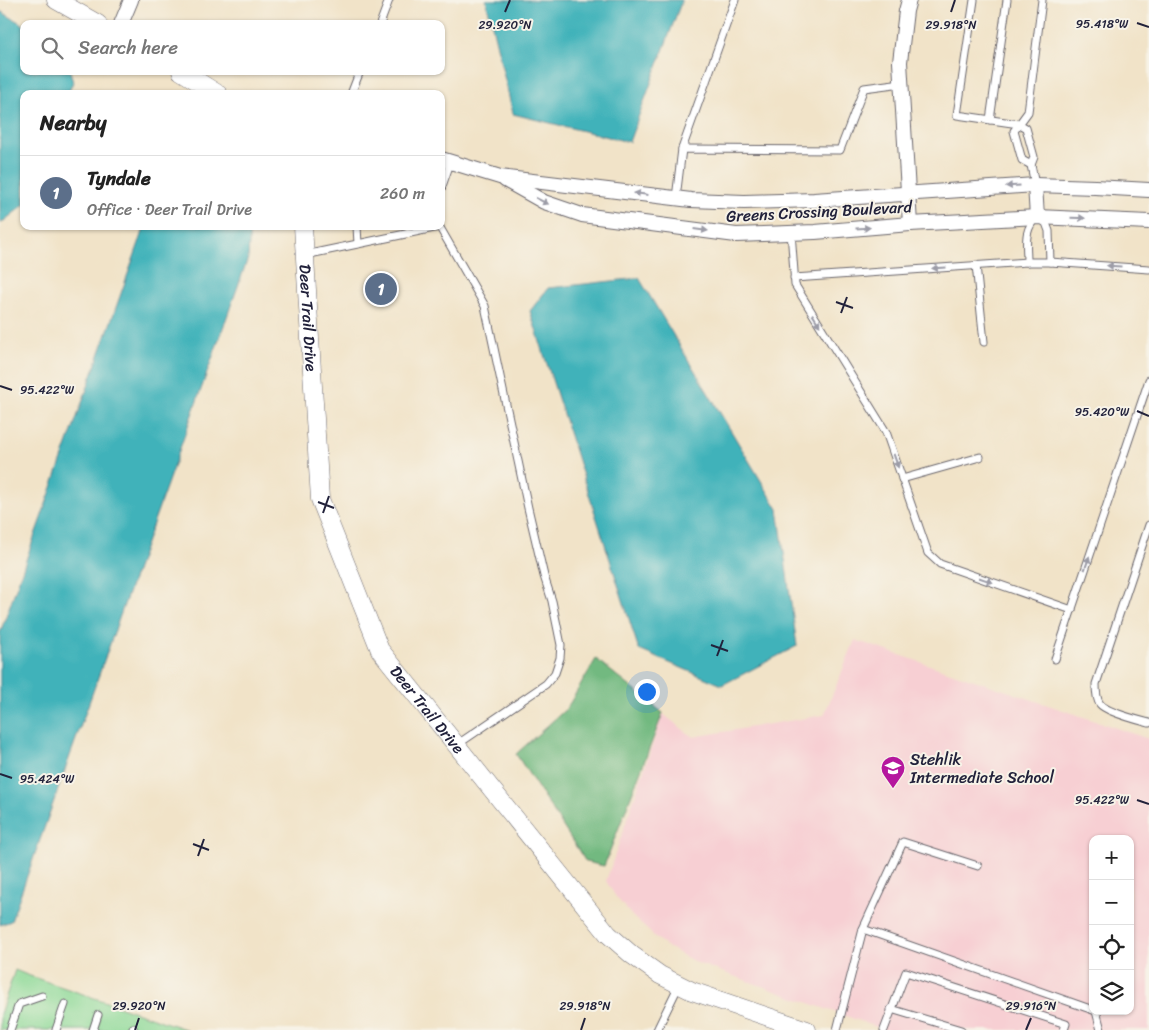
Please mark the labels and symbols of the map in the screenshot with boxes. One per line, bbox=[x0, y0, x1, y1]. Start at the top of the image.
text: 95.418°W bbox=[1076, 13, 1129, 35]
text: 29.920°N bbox=[478, 14, 532, 36]
text: 29.918°N bbox=[925, 14, 977, 36]
one-way arrow bbox=[1005, 183, 1021, 191]
one-way arrow bbox=[633, 190, 649, 198]
street label: Greens Crossing Boulevard bbox=[725, 192, 914, 231]
one-way arrow bbox=[535, 197, 549, 205]
one-way arrow bbox=[1070, 215, 1086, 223]
one-way arrow bbox=[856, 223, 872, 231]
one-way arrow bbox=[694, 226, 710, 234]
one-way arrow bbox=[1106, 261, 1122, 269]
street label: Deer Trail Drive bbox=[290, 263, 326, 373]
one-way arrow bbox=[930, 264, 946, 272]
pin: 1 bbox=[365, 270, 397, 308]
one-way arrow bbox=[812, 314, 821, 327]
text: 95.422°W bbox=[20, 379, 75, 401]
text: 95.420°W bbox=[1075, 401, 1130, 423]
one-way arrow bbox=[893, 454, 900, 469]
one-way arrow bbox=[1084, 556, 1091, 571]
one-way arrow bbox=[979, 576, 994, 584]
street label: Deer Trail Drive bbox=[382, 659, 472, 761]
your location bbox=[634, 679, 660, 705]
place label: Stehlik Intermediate School bbox=[909, 745, 1054, 792]
school or university icon: Stehlik Intermediate School bbox=[880, 755, 906, 789]
text: 95.424°W bbox=[20, 768, 75, 790]
text: 95.422°W bbox=[1075, 789, 1130, 811]
text: 29.920°N bbox=[112, 995, 166, 1017]
text: 29.918°N bbox=[559, 995, 611, 1017]
text: 29.916°N bbox=[1006, 995, 1057, 1017]

